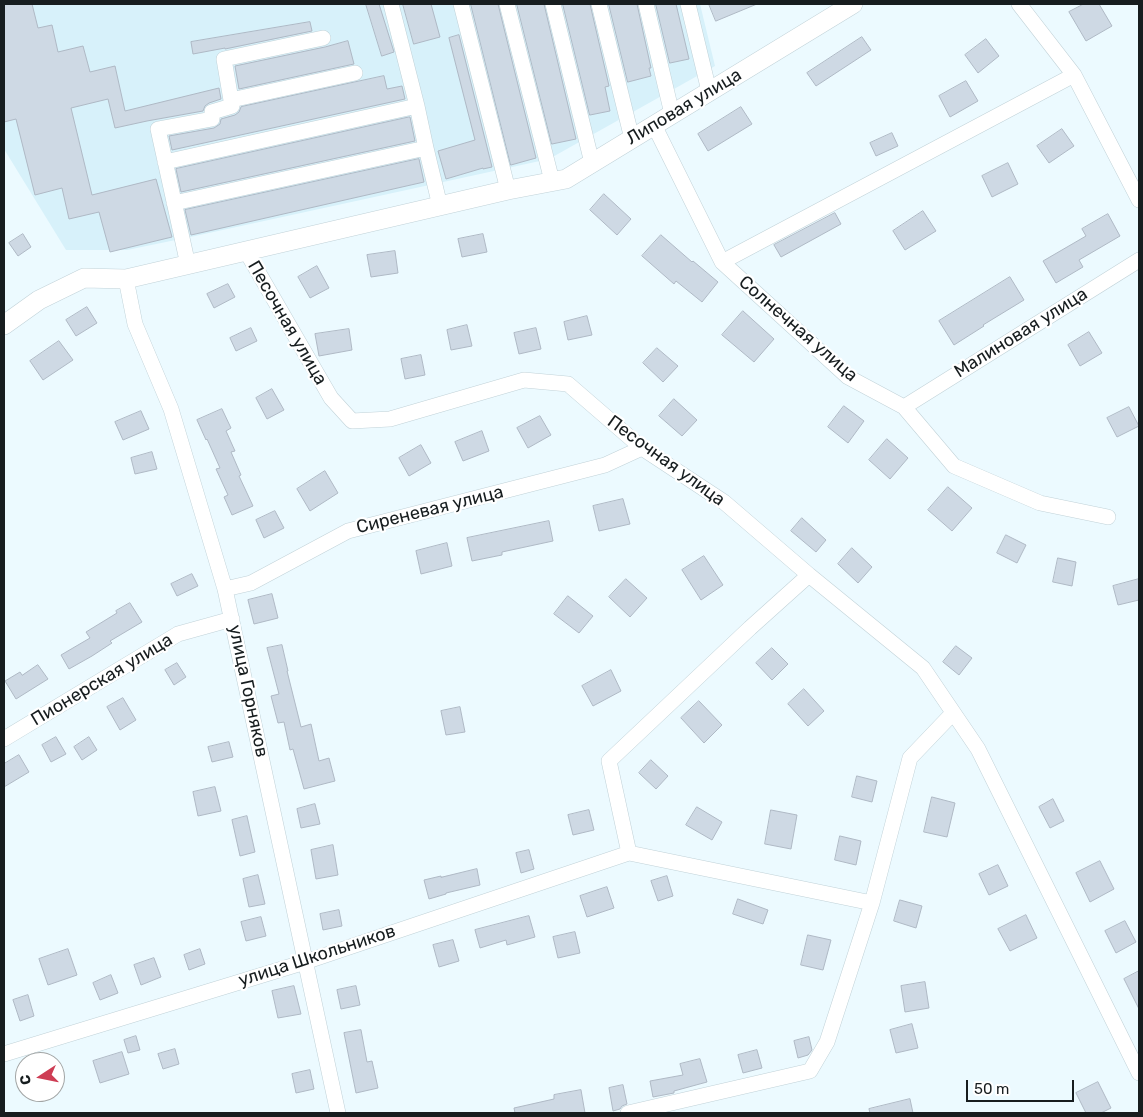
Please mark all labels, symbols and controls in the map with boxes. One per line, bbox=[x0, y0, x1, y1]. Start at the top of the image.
street label: Липовая улица bbox=[622, 64, 746, 150]
street label: Песочная улица bbox=[243, 257, 331, 389]
street label: Солнечная улица bbox=[734, 272, 862, 386]
street label: Малиновая улица bbox=[950, 283, 1092, 383]
street label: Песочная улица bbox=[603, 411, 729, 511]
street label: Сиреневая улица bbox=[354, 481, 506, 539]
street label: улица Горняков bbox=[223, 623, 273, 759]
street label: Пионерская улица bbox=[27, 629, 177, 731]
street label: улица Школьников bbox=[236, 920, 398, 992]
north arrow bbox=[15, 1052, 65, 1102]
scale bar bbox=[968, 1070, 1076, 1102]
text: С bbox=[16, 1073, 35, 1086]
text: 50 m bbox=[974, 1080, 1009, 1098]

